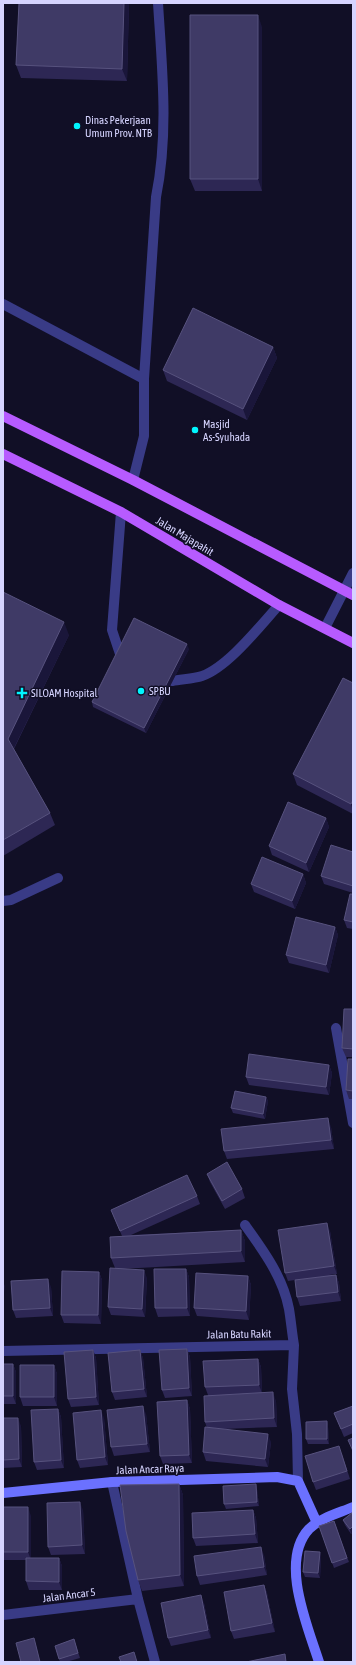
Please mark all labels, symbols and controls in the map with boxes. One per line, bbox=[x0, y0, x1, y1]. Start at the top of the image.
place label: Dinas Pekerjaan Umum Prov. NTB bbox=[85, 114, 153, 139]
marker: Dinas Pekerjaan Umum Prov. NTB bbox=[72, 121, 82, 131]
place label: Masjid As-Syuhada bbox=[203, 418, 250, 443]
marker: Masjid As-Syuhada bbox=[190, 425, 200, 435]
street label: Jalan Majapahit bbox=[154, 514, 216, 558]
place label: SPBU bbox=[149, 685, 171, 697]
marker: SPBU bbox=[136, 686, 146, 696]
marker: SILOAM Hospital bbox=[16, 687, 28, 699]
place label: SILOAM Hospital bbox=[31, 687, 98, 699]
street label: Jalan Batu Rakit bbox=[207, 1327, 271, 1341]
street label: Jalan Ancar Raya bbox=[116, 1462, 184, 1476]
street label: Jalan Ancar 5 bbox=[42, 1586, 96, 1604]

